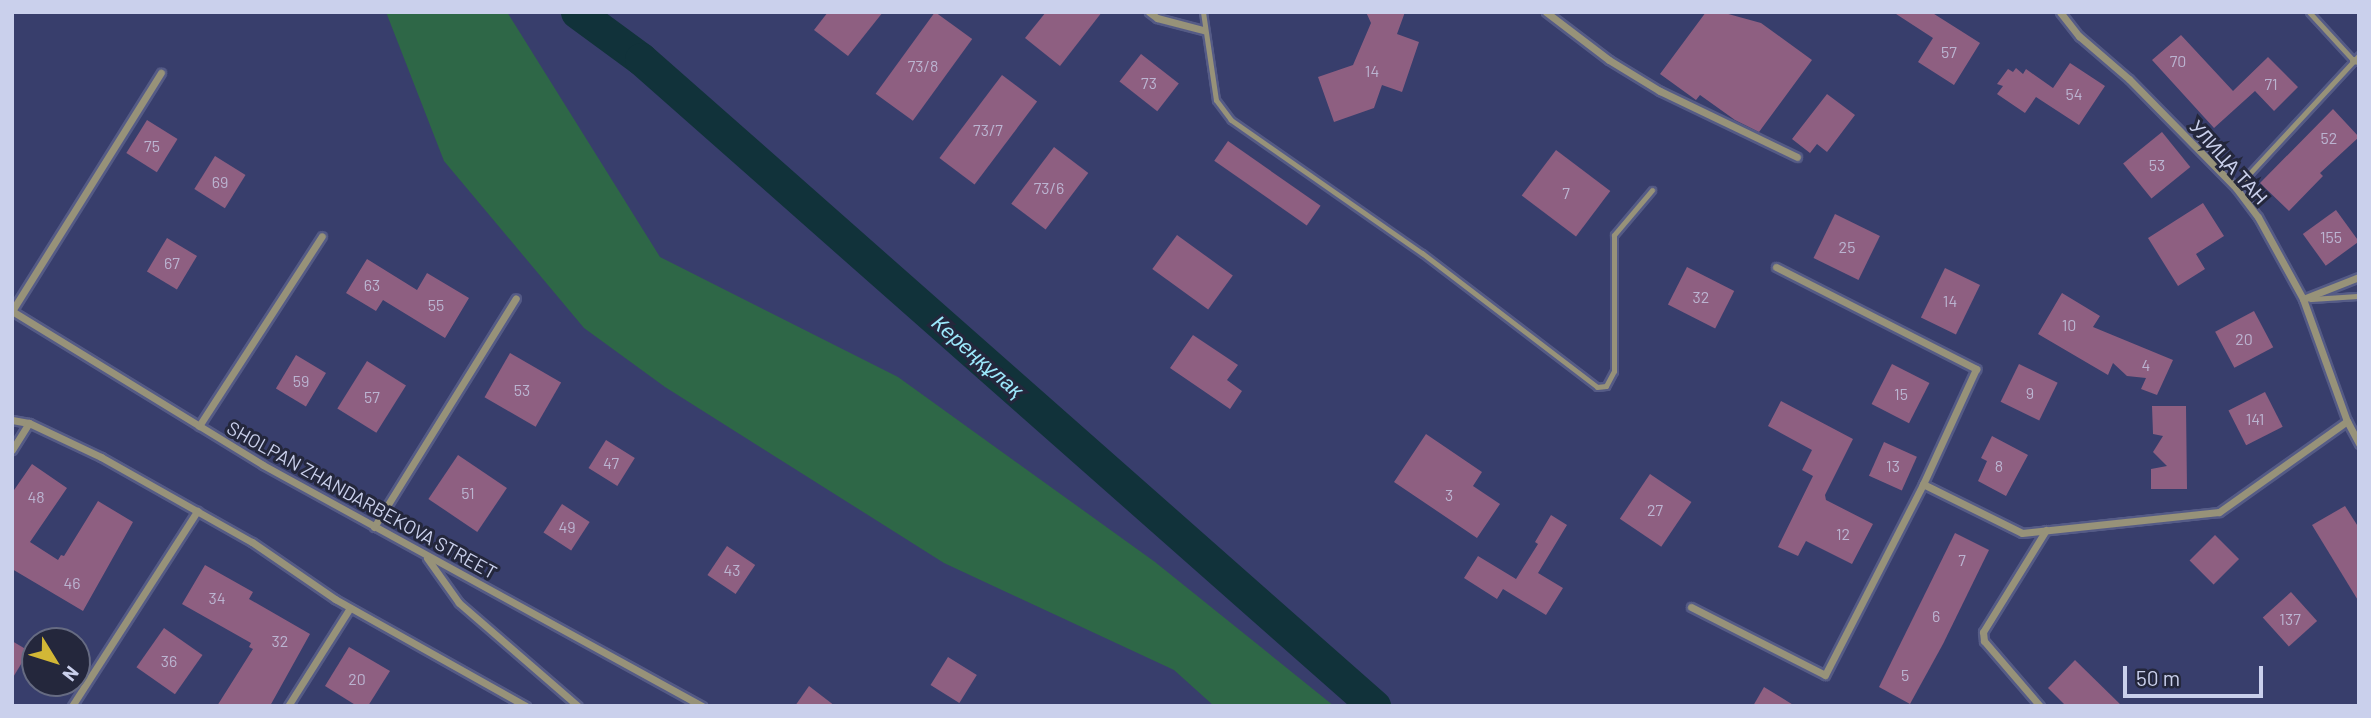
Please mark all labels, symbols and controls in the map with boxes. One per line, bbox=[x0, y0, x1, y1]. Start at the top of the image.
house number: 57 bbox=[1941, 42, 1957, 62]
house number: 70 bbox=[2170, 51, 2186, 71]
house number: 73/8 bbox=[908, 56, 938, 76]
house number: 14 bbox=[1365, 61, 1379, 81]
house number: 73 bbox=[1141, 73, 1157, 93]
house number: 71 bbox=[2264, 74, 2278, 94]
house number: 54 bbox=[2065, 84, 2083, 104]
street label: УЛИЦА ТАН bbox=[2185, 115, 2273, 209]
house number: 73/7 bbox=[973, 120, 1003, 140]
house number: 52 bbox=[2321, 128, 2337, 148]
house number: 75 bbox=[144, 136, 160, 156]
house number: 53 bbox=[2149, 155, 2165, 175]
house number: 69 bbox=[212, 172, 228, 192]
house number: 73/6 bbox=[1034, 178, 1064, 198]
house number: 7 bbox=[1562, 183, 1570, 203]
house number: 155 bbox=[2320, 227, 2342, 247]
house number: 25 bbox=[1839, 237, 1855, 257]
house number: 67 bbox=[164, 253, 180, 273]
house number: 63 bbox=[364, 275, 380, 295]
house number: 32 bbox=[1693, 287, 1709, 307]
house number: 14 bbox=[1943, 291, 1957, 311]
house number: 55 bbox=[428, 295, 444, 315]
water label: Кереңқұлақ bbox=[927, 309, 1029, 403]
house number: 10 bbox=[2062, 315, 2076, 335]
house number: 20 bbox=[2235, 329, 2253, 349]
house number: 4 bbox=[2142, 355, 2150, 375]
house number: 59 bbox=[293, 371, 309, 391]
house number: 53 bbox=[514, 380, 530, 400]
house number: 9 bbox=[2026, 383, 2034, 403]
house number: 15 bbox=[1894, 384, 1908, 404]
house number: 57 bbox=[364, 387, 380, 407]
house number: 141 bbox=[2246, 409, 2264, 429]
street label: SHOLPAN ZHANDARBEKOVA STREET bbox=[223, 416, 501, 584]
house number: 47 bbox=[603, 453, 619, 473]
house number: 13 bbox=[1886, 456, 1900, 476]
house number: 8 bbox=[1995, 456, 2003, 476]
house number: 51 bbox=[461, 483, 475, 503]
house number: 3 bbox=[1445, 485, 1453, 505]
house number: 48 bbox=[27, 487, 45, 507]
house number: 27 bbox=[1647, 500, 1663, 520]
house number: 49 bbox=[558, 517, 576, 537]
house number: 12 bbox=[1836, 524, 1850, 544]
house number: 7 bbox=[1958, 550, 1966, 570]
house number: 43 bbox=[723, 560, 741, 580]
house number: 46 bbox=[63, 573, 81, 593]
house number: 34 bbox=[208, 588, 226, 608]
house number: 6 bbox=[1932, 606, 1940, 626]
house number: 137 bbox=[2279, 609, 2301, 629]
north arrow bbox=[21, 627, 91, 697]
house number: 32 bbox=[272, 631, 288, 651]
house number: 36 bbox=[161, 651, 177, 671]
scale bar bbox=[2126, 652, 2266, 696]
text: N bbox=[58, 662, 84, 686]
house number: 5 bbox=[1901, 665, 1909, 685]
text: 50 m bbox=[2136, 665, 2180, 690]
house number: 20 bbox=[348, 669, 366, 689]

